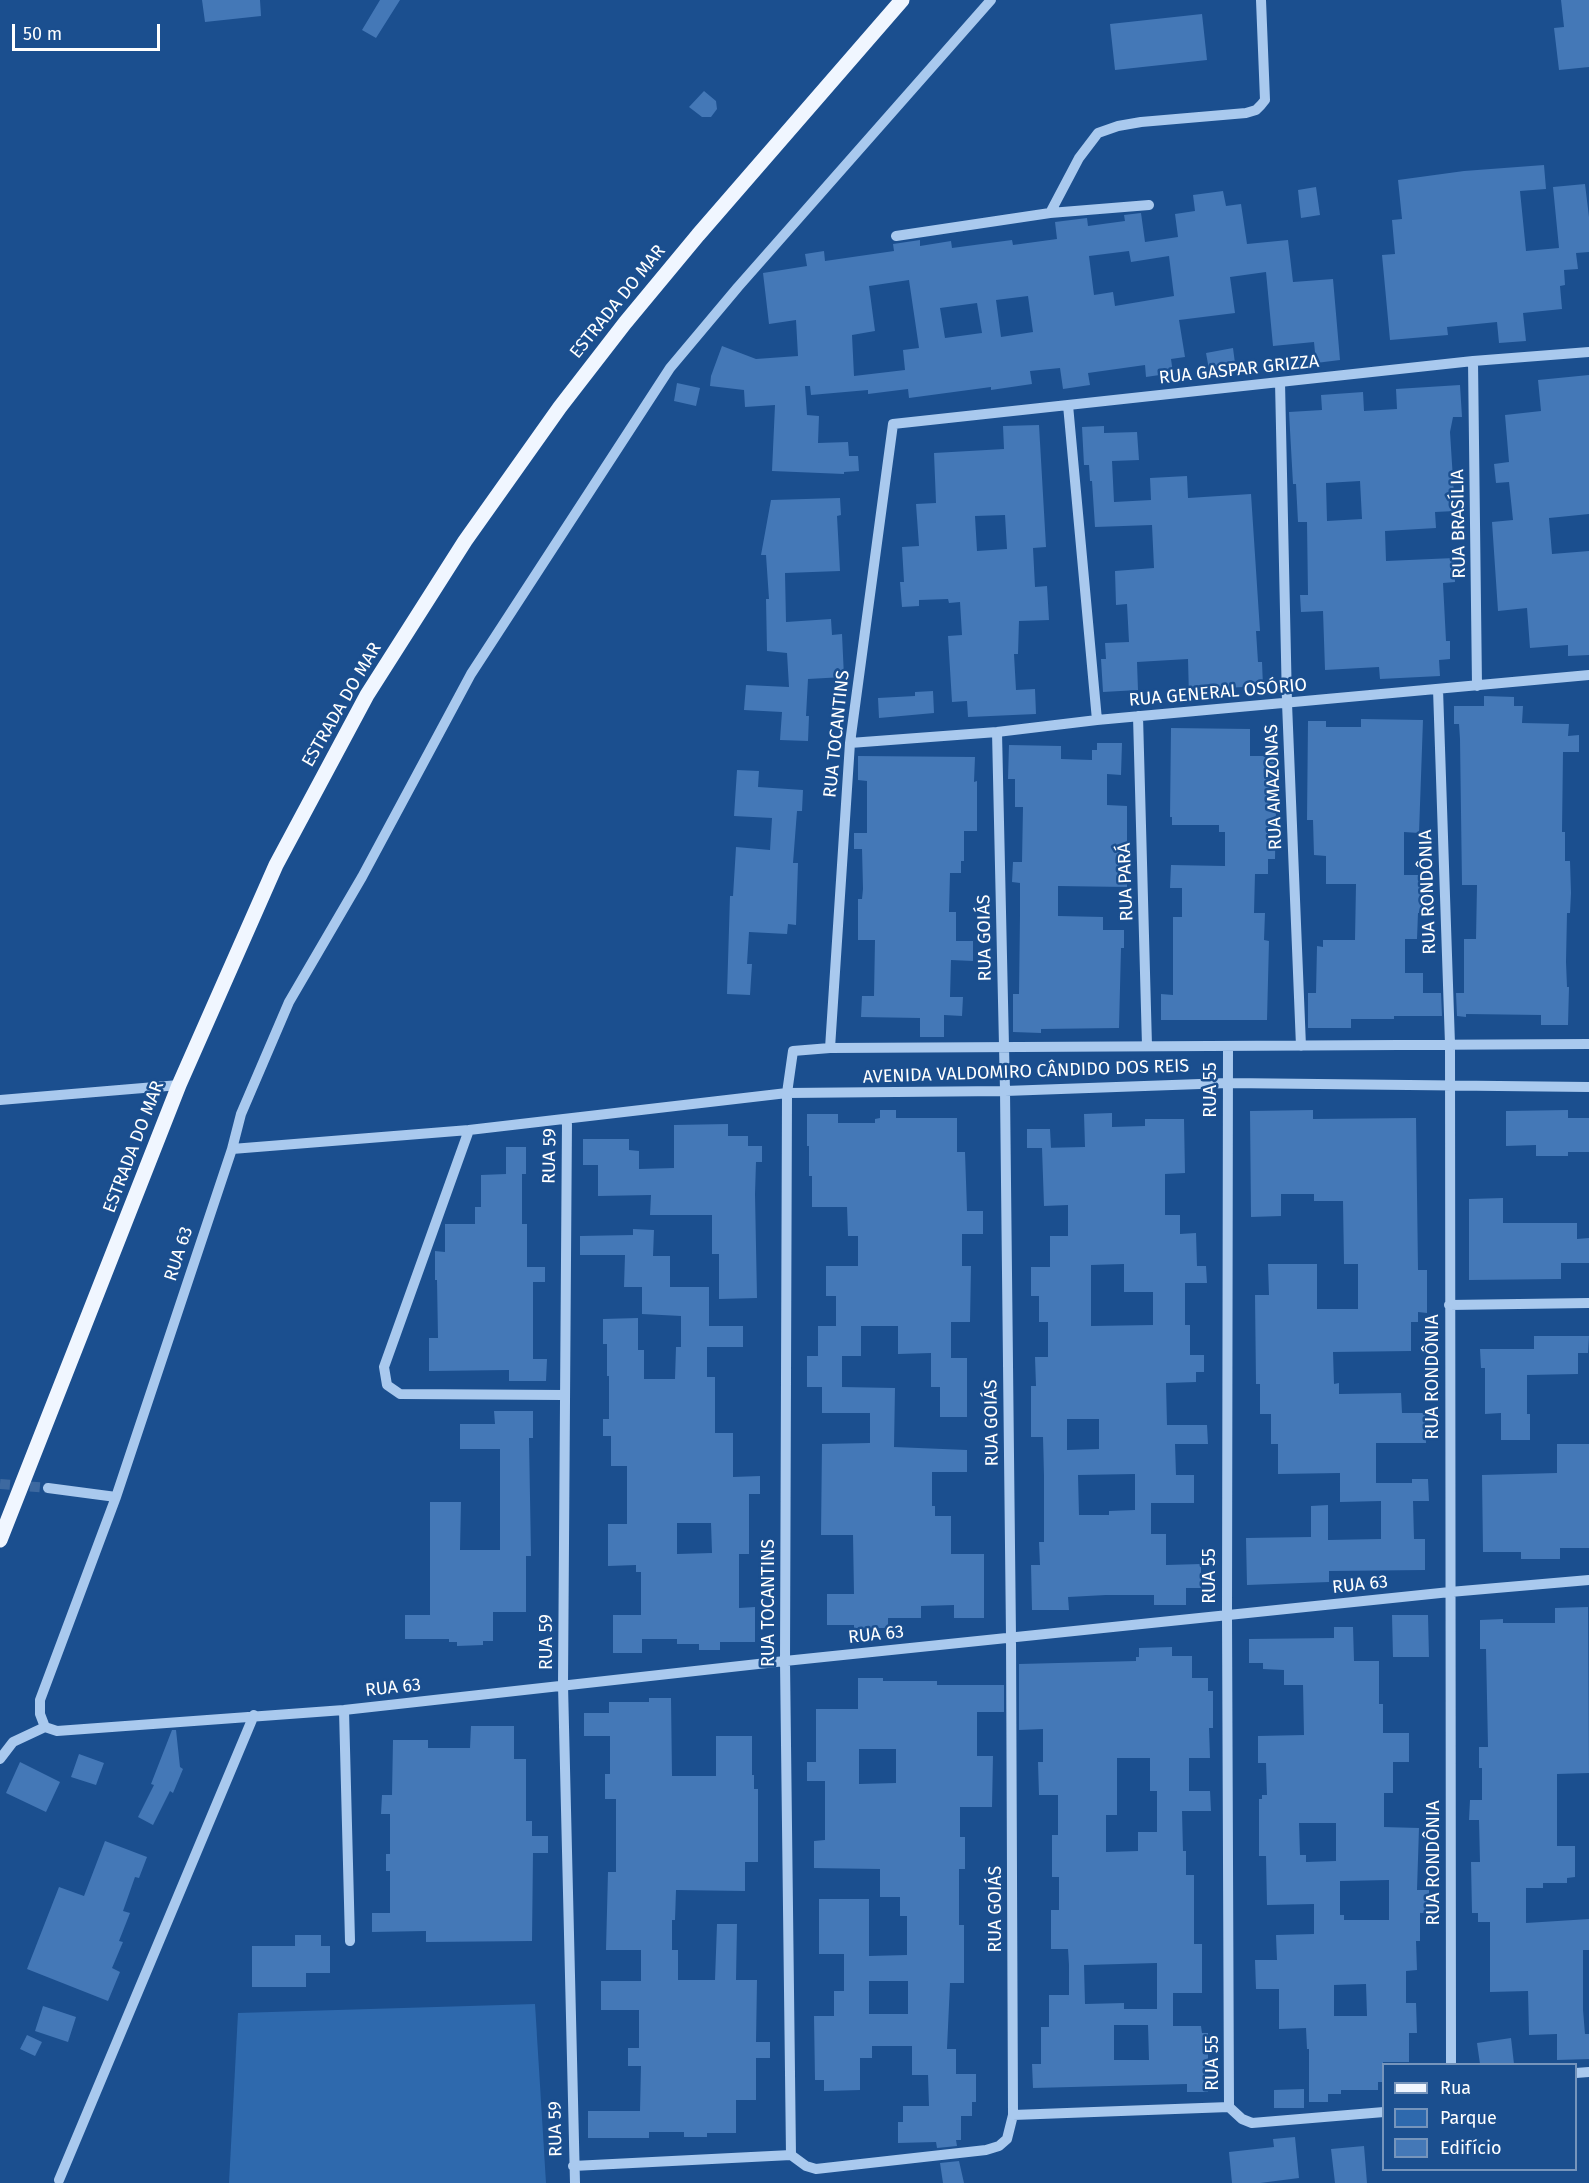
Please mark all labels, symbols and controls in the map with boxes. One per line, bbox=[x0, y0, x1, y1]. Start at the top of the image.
scale bar bbox=[15, 12, 164, 50]
text: 50 m bbox=[23, 23, 62, 45]
street label: ESTRADA DO MAR bbox=[566, 241, 670, 363]
street label: RUA GASPAR GRIZZA bbox=[1158, 351, 1320, 389]
street label: RUA BRASÍLIA bbox=[1447, 469, 1471, 579]
street label: ESTRADA DO MAR bbox=[298, 639, 386, 771]
street label: RUA TOCANTINS bbox=[820, 669, 854, 799]
street label: RUA GENERAL OSÓRIO bbox=[1128, 674, 1308, 712]
street label: RUA AMAZONAS bbox=[1261, 724, 1287, 850]
street label: RUA RONDÔNIA bbox=[1415, 829, 1441, 955]
street label: RUA PARÁ bbox=[1114, 842, 1138, 922]
street label: RUA GOIÁS bbox=[973, 894, 997, 982]
street label: AVENIDA VALDOMIRO CÂNDIDO DOS REIS bbox=[862, 1056, 1190, 1088]
street label: RUA 55 bbox=[1200, 1062, 1222, 1118]
street label: ESTRADA DO MAR bbox=[99, 1078, 169, 1216]
street label: RUA 59 bbox=[539, 1128, 561, 1184]
street label: RUA 63 bbox=[160, 1224, 198, 1284]
street label: RUA RONDÔNIA bbox=[1422, 1314, 1444, 1440]
street label: RUA GOIÁS bbox=[980, 1379, 1004, 1467]
street label: RUA TOCANTINS bbox=[758, 1539, 780, 1667]
street label: RUA 55 bbox=[1199, 1548, 1221, 1604]
street label: RUA 63 bbox=[1331, 1571, 1389, 1599]
street label: RUA 59 bbox=[536, 1614, 558, 1670]
street label: RUA 63 bbox=[847, 1621, 905, 1649]
street label: RUA 63 bbox=[364, 1674, 422, 1702]
street label: RUA RONDÔNIA bbox=[1423, 1800, 1445, 1926]
street label: RUA GOIÁS bbox=[985, 1866, 1007, 1952]
street label: RUA 55 bbox=[1202, 2035, 1224, 2091]
legend bbox=[1382, 2063, 1577, 2171]
text: Rua bbox=[1440, 2077, 1471, 2099]
street label: RUA 59 bbox=[545, 2101, 567, 2157]
text: Parque bbox=[1440, 2107, 1497, 2129]
text: Edifício bbox=[1440, 2137, 1502, 2159]

